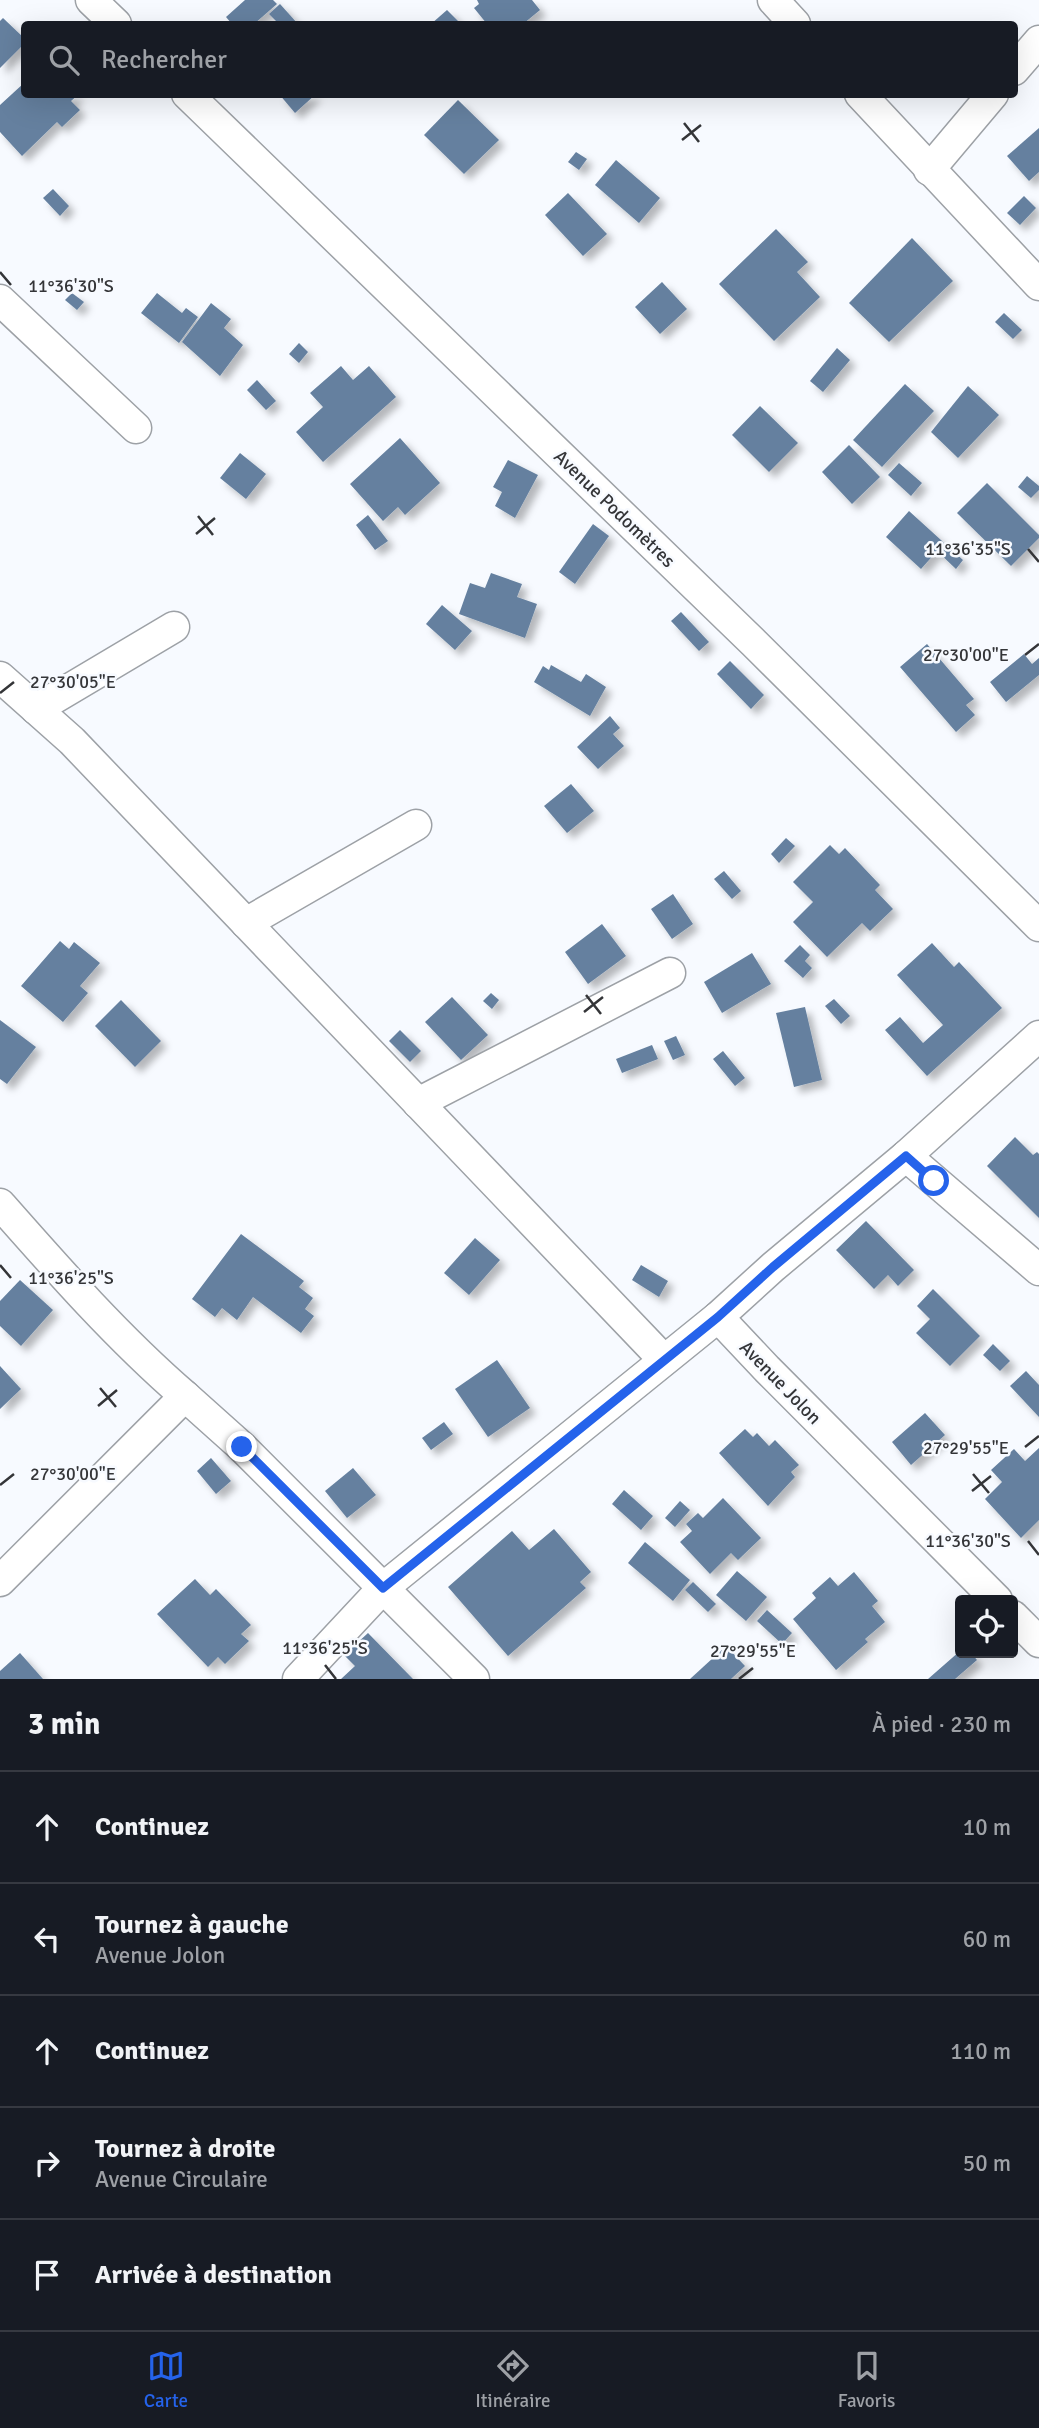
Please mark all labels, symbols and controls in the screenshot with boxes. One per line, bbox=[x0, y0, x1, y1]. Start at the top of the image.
search box bbox=[21, 21, 1018, 98]
icon: search bbox=[45, 41, 83, 79]
text: Rechercher bbox=[101, 44, 227, 76]
text: 11°36'30"S bbox=[28, 275, 114, 297]
street label: Avenue Podomètres bbox=[549, 445, 680, 573]
text: 11°36'35"S bbox=[925, 538, 1011, 560]
text: 27°30'00"E bbox=[923, 644, 1009, 666]
text: 27°30'05"E bbox=[30, 671, 116, 693]
route start bbox=[918, 1165, 949, 1196]
text: 11°36'25"S bbox=[28, 1267, 114, 1289]
street label: Avenue Jolon bbox=[734, 1336, 826, 1430]
route end bbox=[226, 1431, 257, 1462]
text: 27°29'55"E bbox=[923, 1437, 1009, 1459]
text: 27°30'00"E bbox=[30, 1463, 116, 1485]
text: 11°36'30"S bbox=[925, 1530, 1011, 1552]
map controls bbox=[955, 1595, 1018, 1658]
button: locate bbox=[955, 1595, 1018, 1658]
text: 11°36'25"S bbox=[282, 1637, 368, 1659]
text: 27°29'55"E bbox=[710, 1640, 796, 1662]
text: 3 min bbox=[28, 1706, 100, 1743]
text: À pied · 230 m bbox=[872, 1710, 1011, 1739]
icon: ahead bbox=[28, 1808, 66, 1846]
text: Continuez bbox=[95, 1811, 209, 1843]
text: 10 m bbox=[963, 1813, 1011, 1842]
text: Tournez à gauche bbox=[95, 1909, 289, 1941]
icon: left bbox=[28, 1920, 66, 1958]
text: 60 m bbox=[963, 1925, 1011, 1954]
text: Avenue Jolon bbox=[95, 1941, 225, 1970]
icon: ahead bbox=[28, 2032, 66, 2070]
text: Continuez bbox=[95, 2035, 209, 2067]
text: 110 m bbox=[950, 2037, 1011, 2066]
text: Tournez à droite bbox=[95, 2133, 275, 2165]
icon: right bbox=[28, 2144, 66, 2182]
text: 50 m bbox=[963, 2149, 1011, 2178]
text: Avenue Circulaire bbox=[95, 2165, 268, 2194]
icon: arrive bbox=[28, 2256, 66, 2294]
text: Arrivée à destination bbox=[95, 2259, 332, 2291]
tab: Carte bbox=[144, 2347, 188, 2413]
tab: Itinéraire bbox=[475, 2347, 550, 2413]
tab: Favoris bbox=[838, 2347, 895, 2413]

